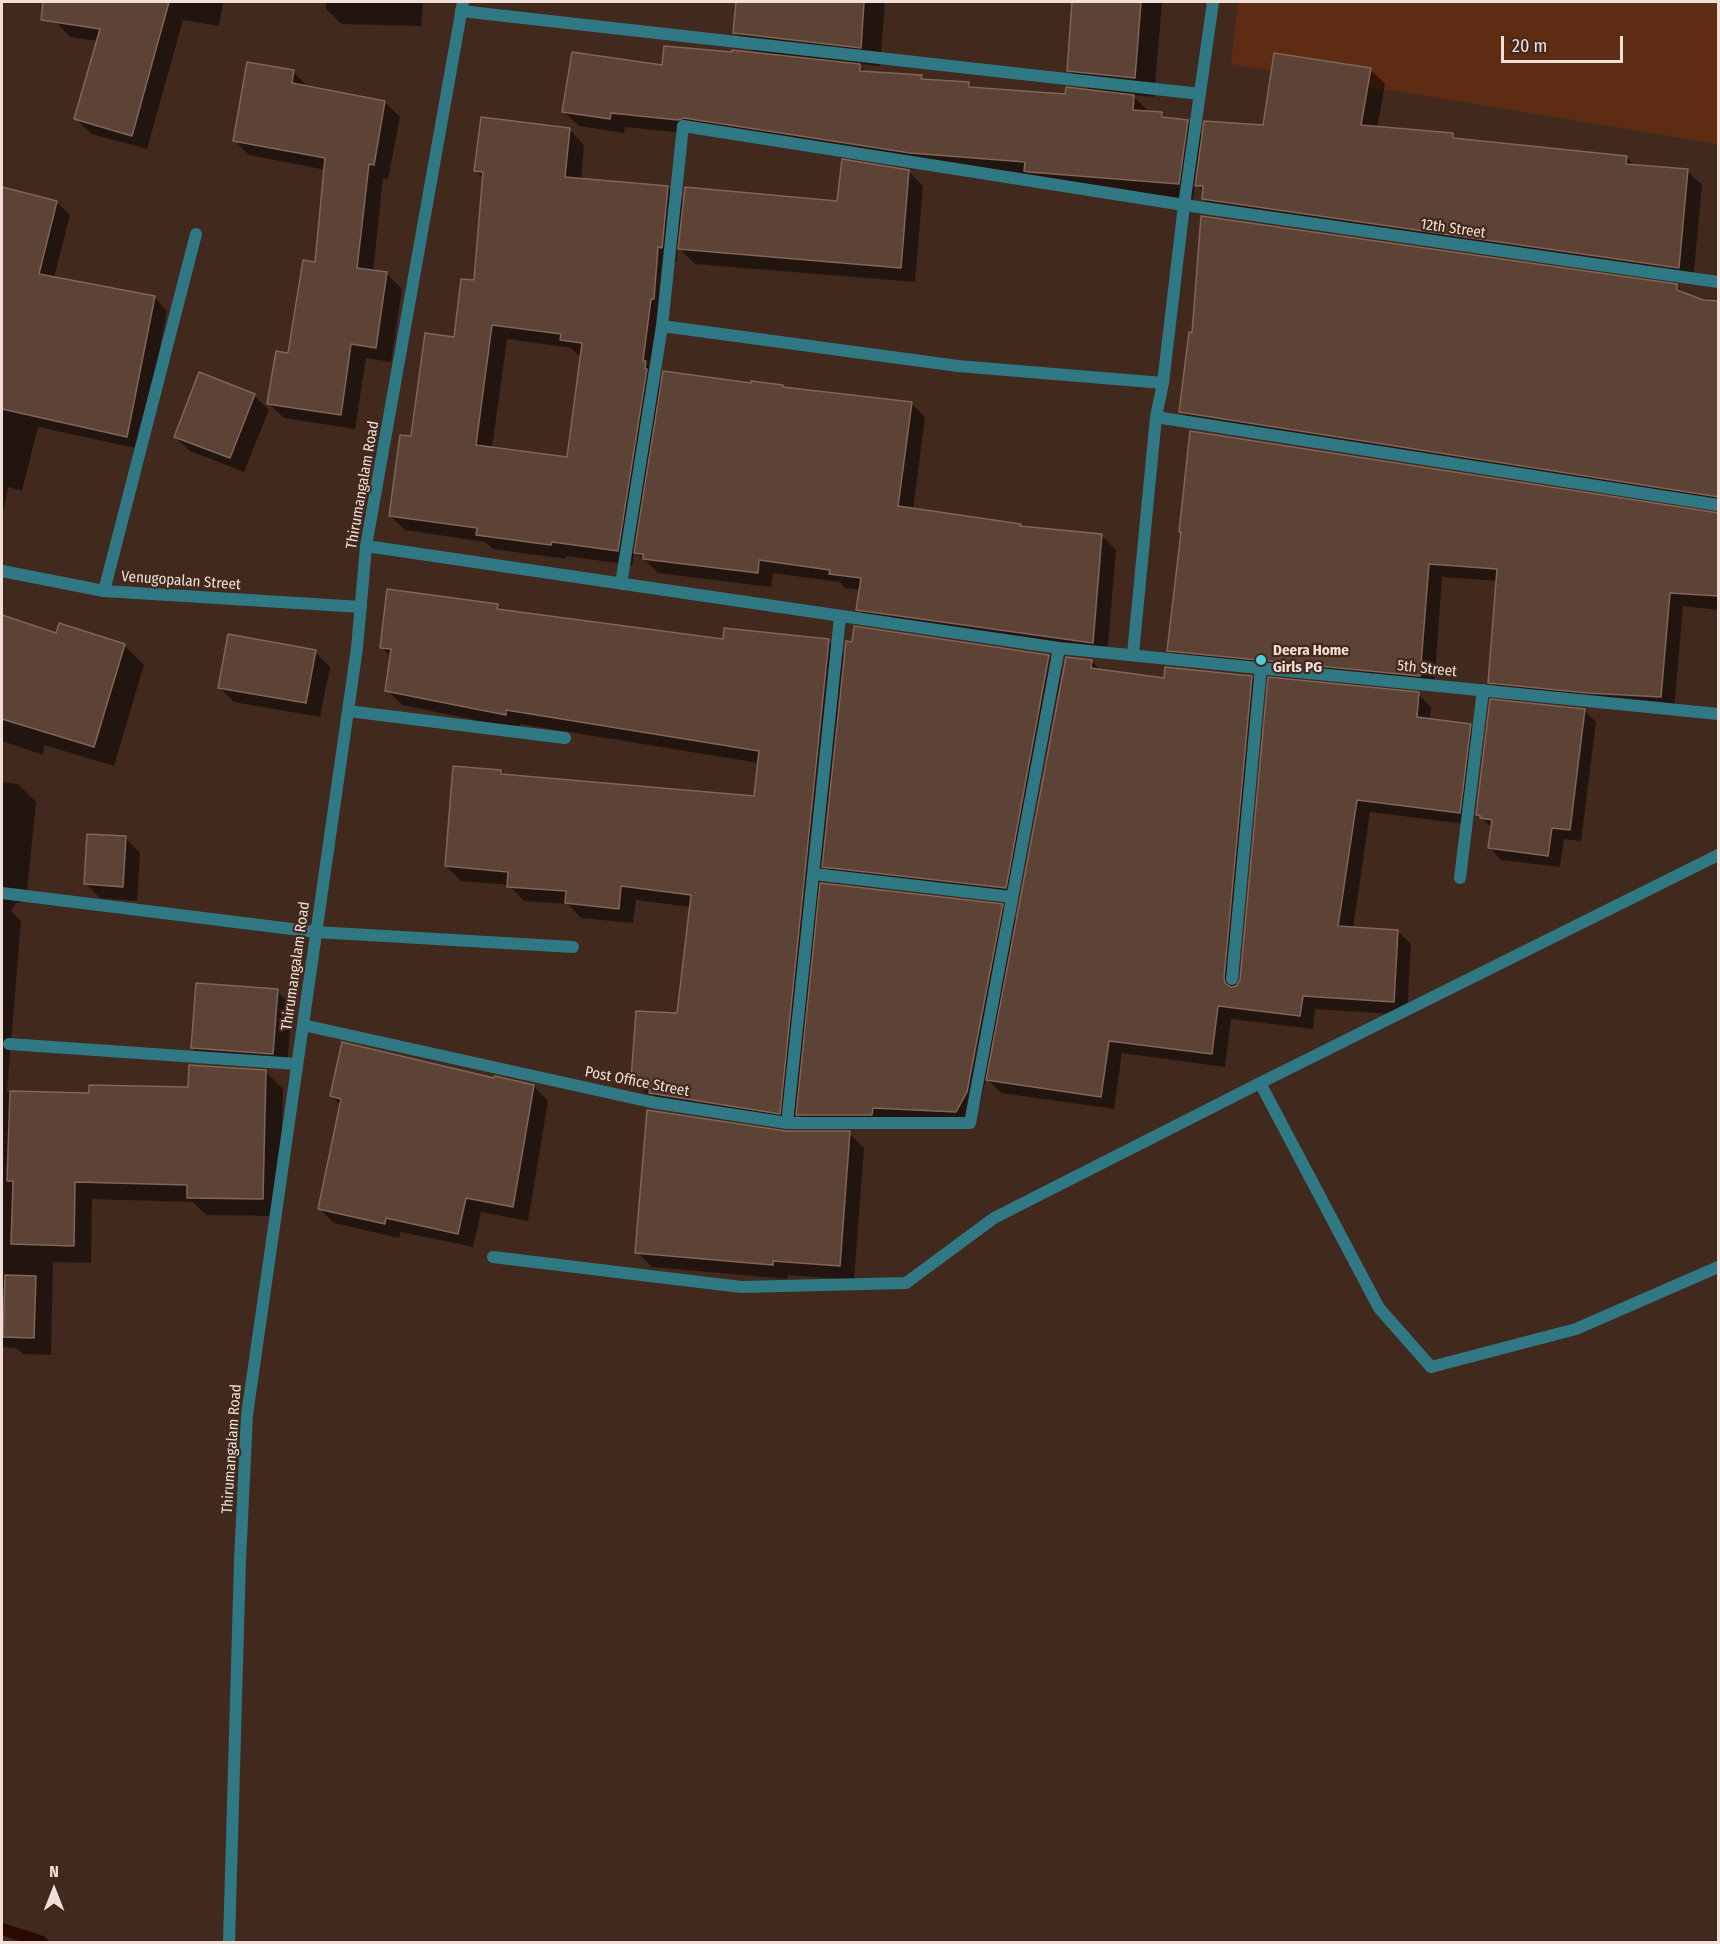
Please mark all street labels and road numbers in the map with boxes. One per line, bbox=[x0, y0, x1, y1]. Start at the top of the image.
street label: 12th Street bbox=[1419, 216, 1487, 242]
street label: Thirumangalam Road bbox=[343, 419, 383, 551]
street label: Venugopalan Street bbox=[121, 568, 241, 594]
street label: 5th Street bbox=[1396, 657, 1458, 681]
street label: Thirumangalam Road bbox=[278, 900, 314, 1032]
street label: Post Office Street bbox=[583, 1063, 691, 1101]
street label: Thirumangalam Road bbox=[218, 1384, 246, 1514]

